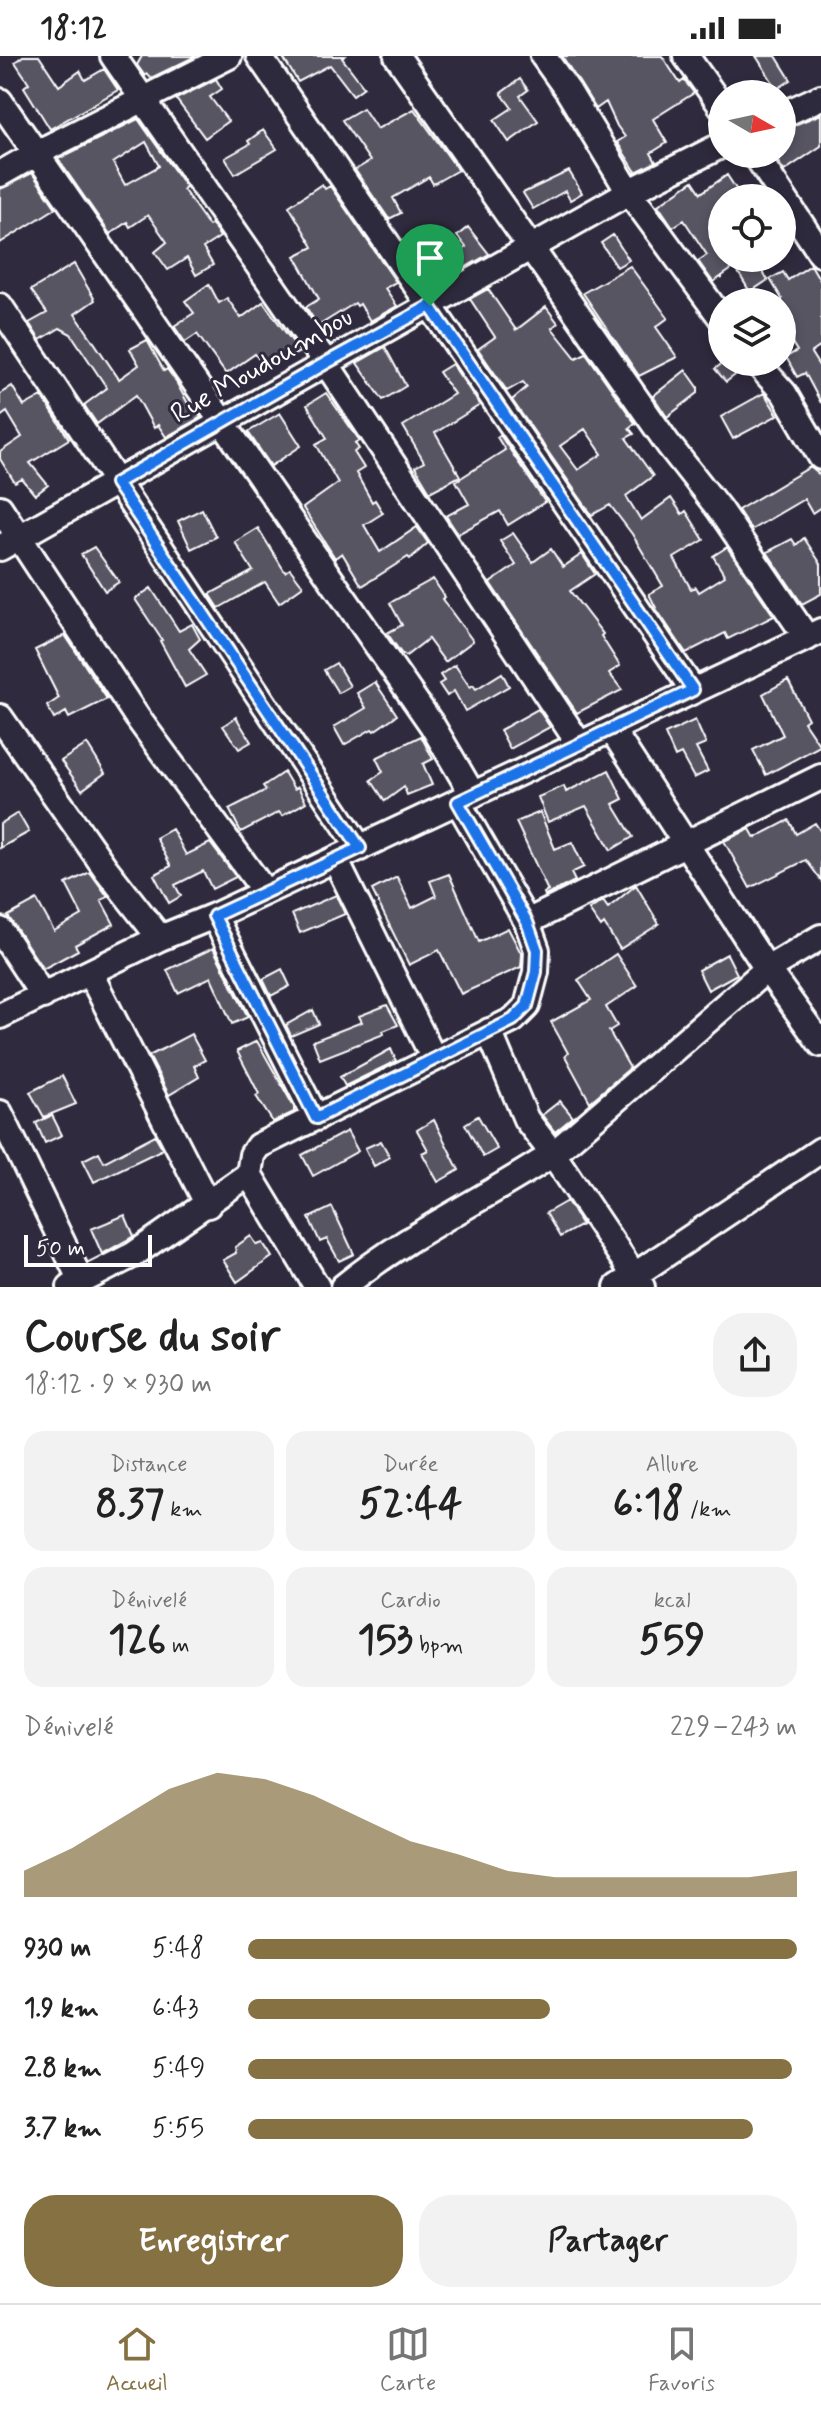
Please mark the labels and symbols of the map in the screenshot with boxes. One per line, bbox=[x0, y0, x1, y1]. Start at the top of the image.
north arrow bbox=[708, 80, 796, 168]
pin bbox=[396, 224, 464, 306]
street label: Rue Moudoumbou bbox=[164, 299, 360, 433]
scale bar bbox=[24, 1231, 152, 1267]

